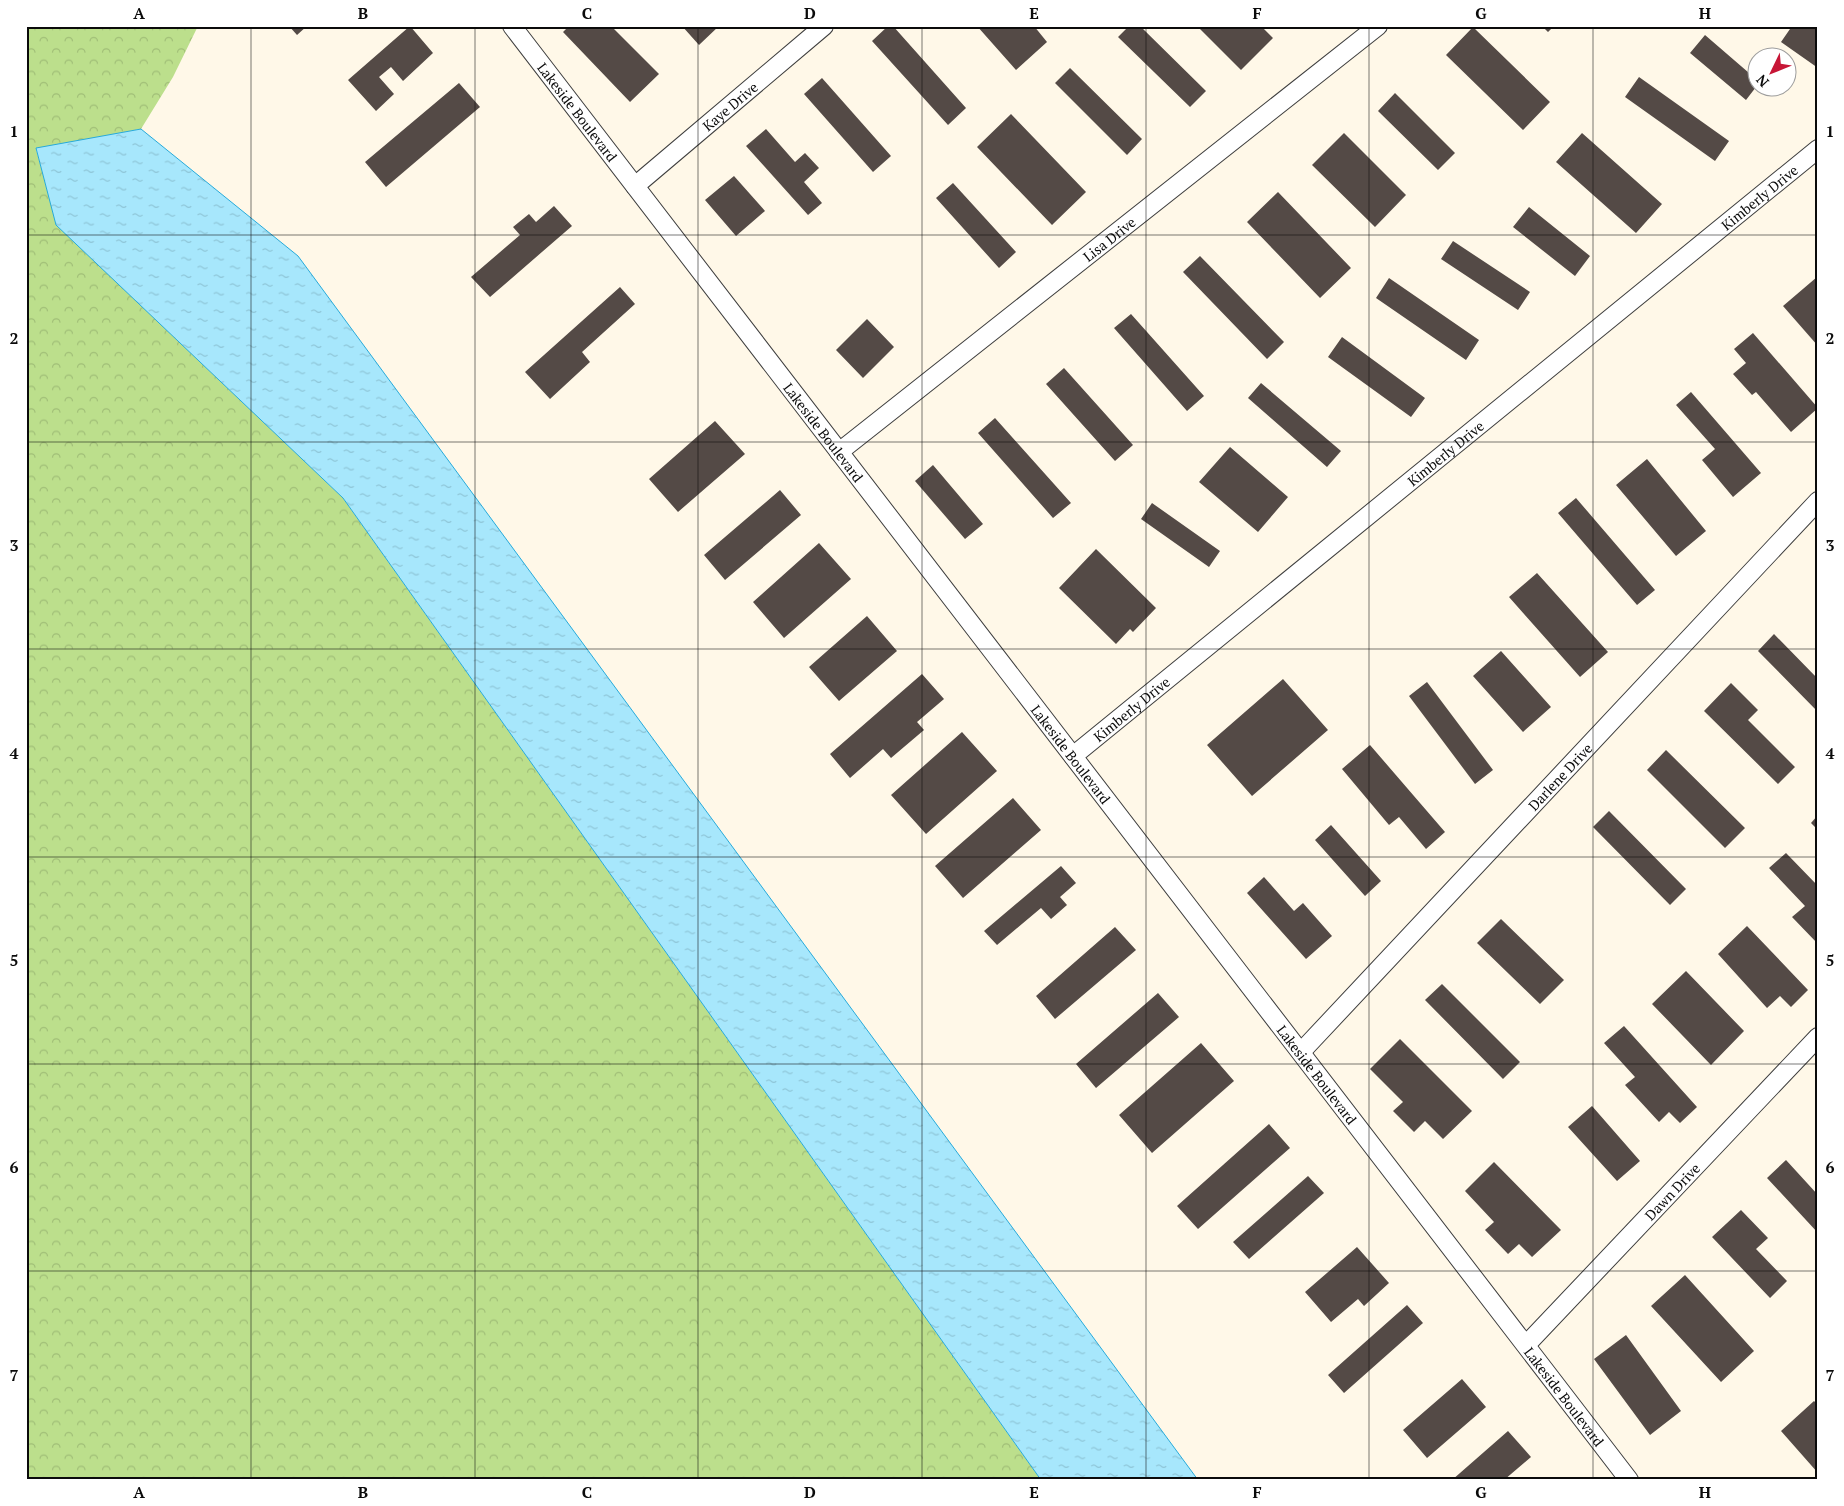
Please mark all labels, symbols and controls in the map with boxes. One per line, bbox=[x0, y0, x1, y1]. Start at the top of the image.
text: A bbox=[133, 2, 145, 24]
text: B bbox=[358, 2, 368, 24]
text: C bbox=[582, 2, 592, 24]
text: D bbox=[804, 2, 816, 24]
text: E bbox=[1029, 2, 1039, 24]
text: F bbox=[1252, 2, 1262, 24]
text: G bbox=[1475, 2, 1487, 24]
text: H bbox=[1699, 2, 1711, 24]
north arrow bbox=[1746, 48, 1796, 98]
street label: Lakeside Boulevard bbox=[534, 58, 622, 165]
text: N bbox=[1751, 71, 1773, 92]
street label: Kaye Drive bbox=[698, 77, 761, 135]
text: 1 bbox=[9, 120, 19, 142]
text: 1 bbox=[1825, 120, 1835, 142]
street label: Kimberly Drive bbox=[1717, 160, 1801, 234]
street label: Lisa Drive bbox=[1079, 212, 1139, 265]
text: 2 bbox=[9, 327, 19, 349]
text: 2 bbox=[1825, 327, 1835, 349]
street label: Lakeside Boulevard bbox=[780, 379, 868, 486]
street label: Kimberly Drive bbox=[1403, 416, 1487, 490]
text: 3 bbox=[9, 534, 19, 556]
text: 3 bbox=[1825, 534, 1835, 556]
street label: Kimberly Drive bbox=[1089, 672, 1173, 746]
street label: Lakeside Boulevard bbox=[1027, 701, 1116, 808]
street label: Darlene Drive bbox=[1523, 739, 1596, 814]
text: 4 bbox=[9, 742, 19, 764]
text: 4 bbox=[1825, 742, 1835, 764]
text: 5 bbox=[9, 949, 19, 971]
text: 5 bbox=[1825, 949, 1835, 971]
street label: Lakeside Boulevard bbox=[1273, 1021, 1362, 1128]
text: 6 bbox=[9, 1156, 19, 1178]
text: 6 bbox=[1825, 1156, 1835, 1178]
street label: Dawn Drive bbox=[1640, 1158, 1704, 1224]
street label: Lakeside Boulevard bbox=[1521, 1343, 1609, 1450]
text: 7 bbox=[9, 1364, 19, 1386]
text: 7 bbox=[1825, 1364, 1835, 1386]
text: A bbox=[133, 1481, 145, 1503]
text: B bbox=[358, 1481, 368, 1503]
text: C bbox=[582, 1481, 592, 1503]
text: D bbox=[804, 1481, 816, 1503]
text: E bbox=[1029, 1481, 1039, 1503]
text: F bbox=[1252, 1481, 1262, 1503]
text: G bbox=[1475, 1481, 1487, 1503]
text: H bbox=[1699, 1481, 1711, 1503]

